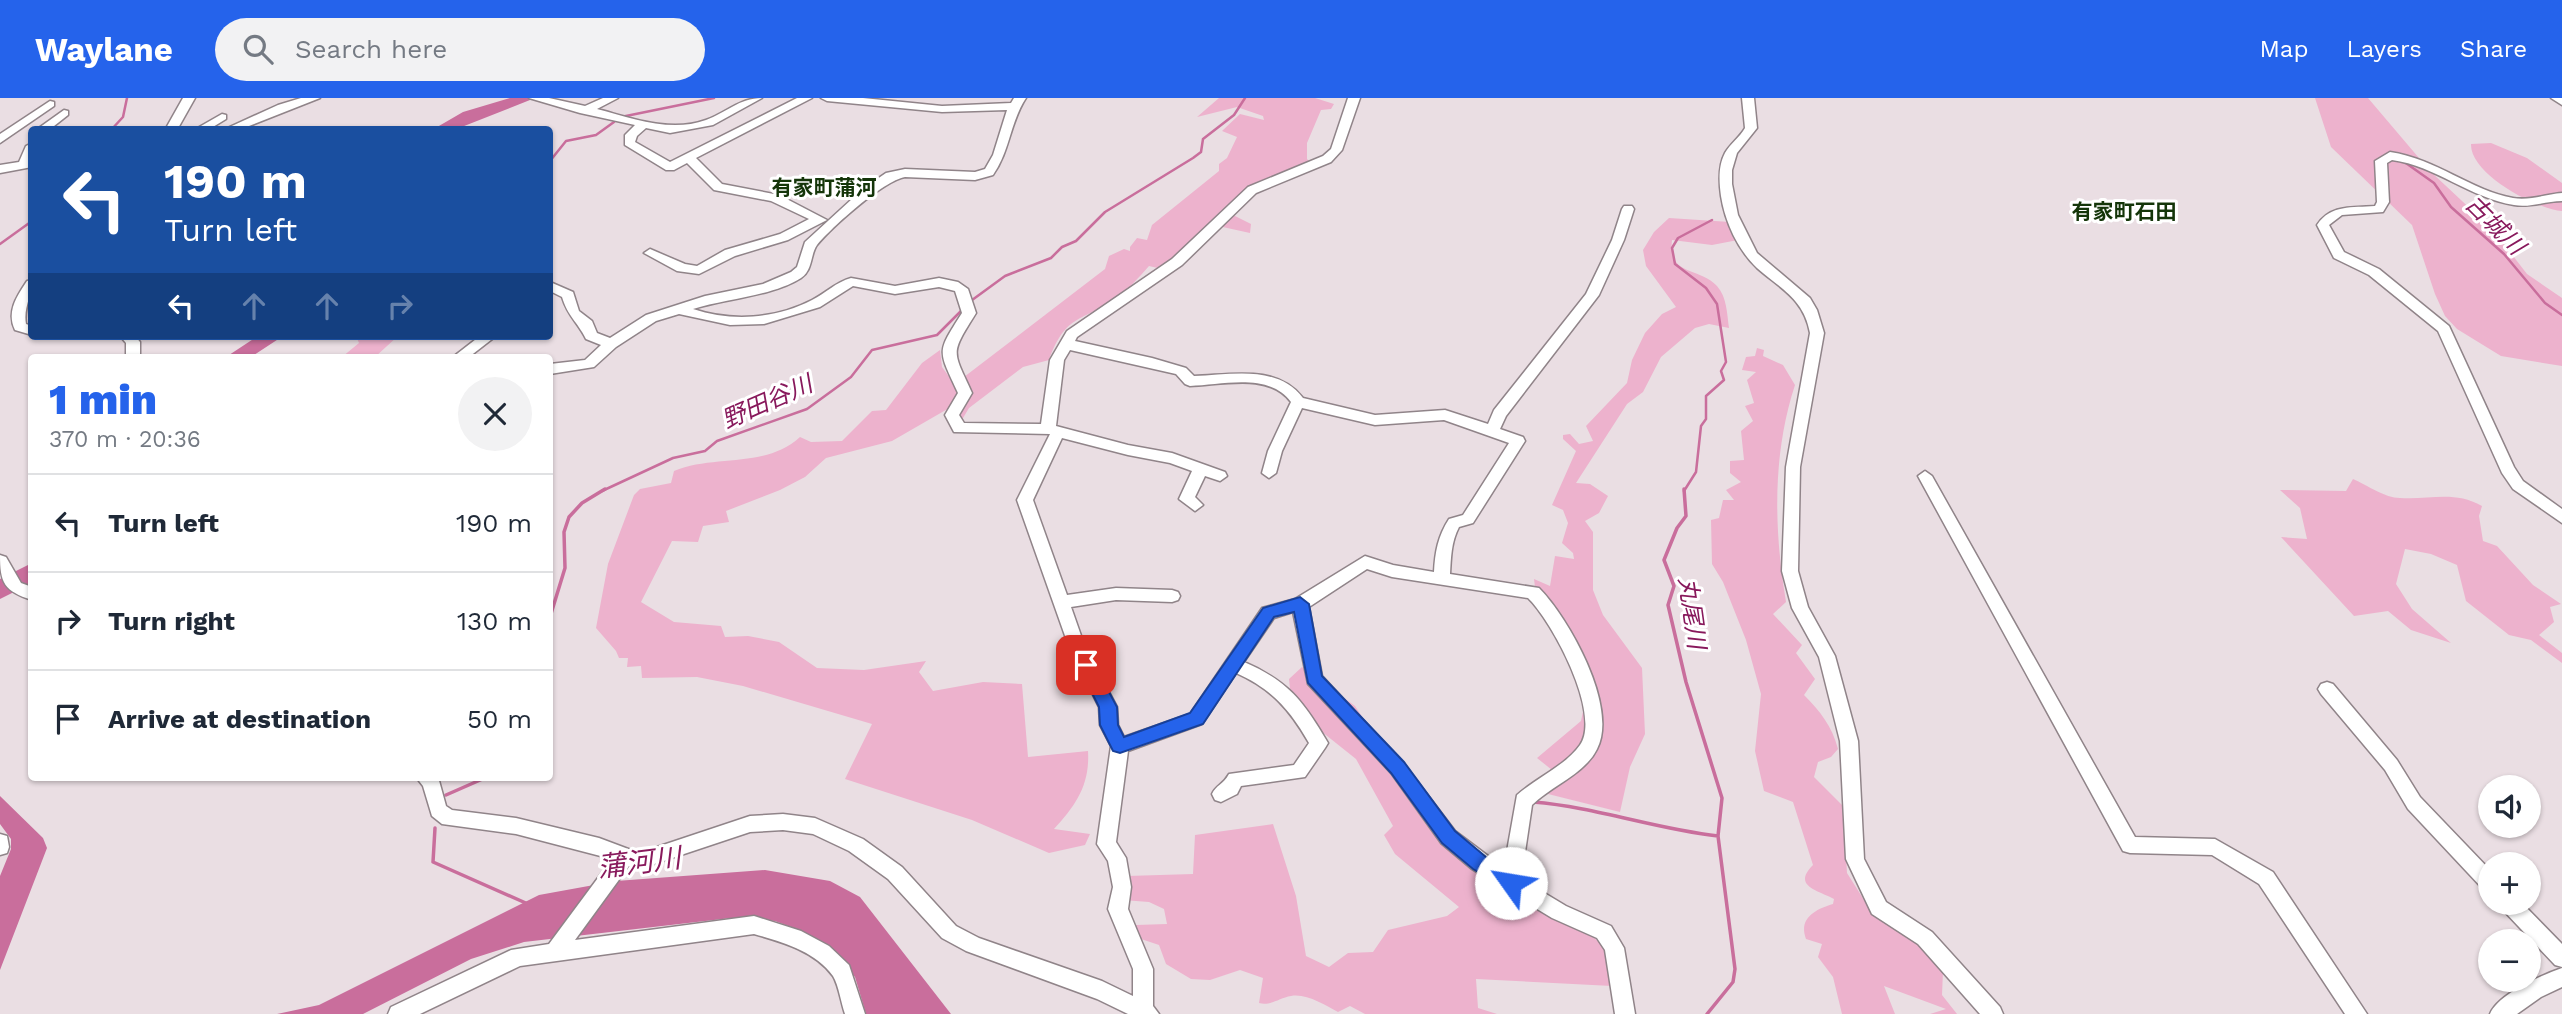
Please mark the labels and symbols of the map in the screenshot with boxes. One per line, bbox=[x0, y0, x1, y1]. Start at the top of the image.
district label: 有家町蒲河 bbox=[772, 175, 877, 200]
water label: 古城川 bbox=[2460, 190, 2532, 262]
district label: 有家町石田 bbox=[2072, 199, 2177, 224]
water label: 野田谷川 bbox=[717, 368, 819, 434]
water label: 丸尾川 bbox=[1673, 575, 1711, 654]
pin bbox=[1056, 635, 1116, 695]
water label: 蒲河川 bbox=[595, 841, 686, 884]
position arrow bbox=[1474, 846, 1548, 920]

